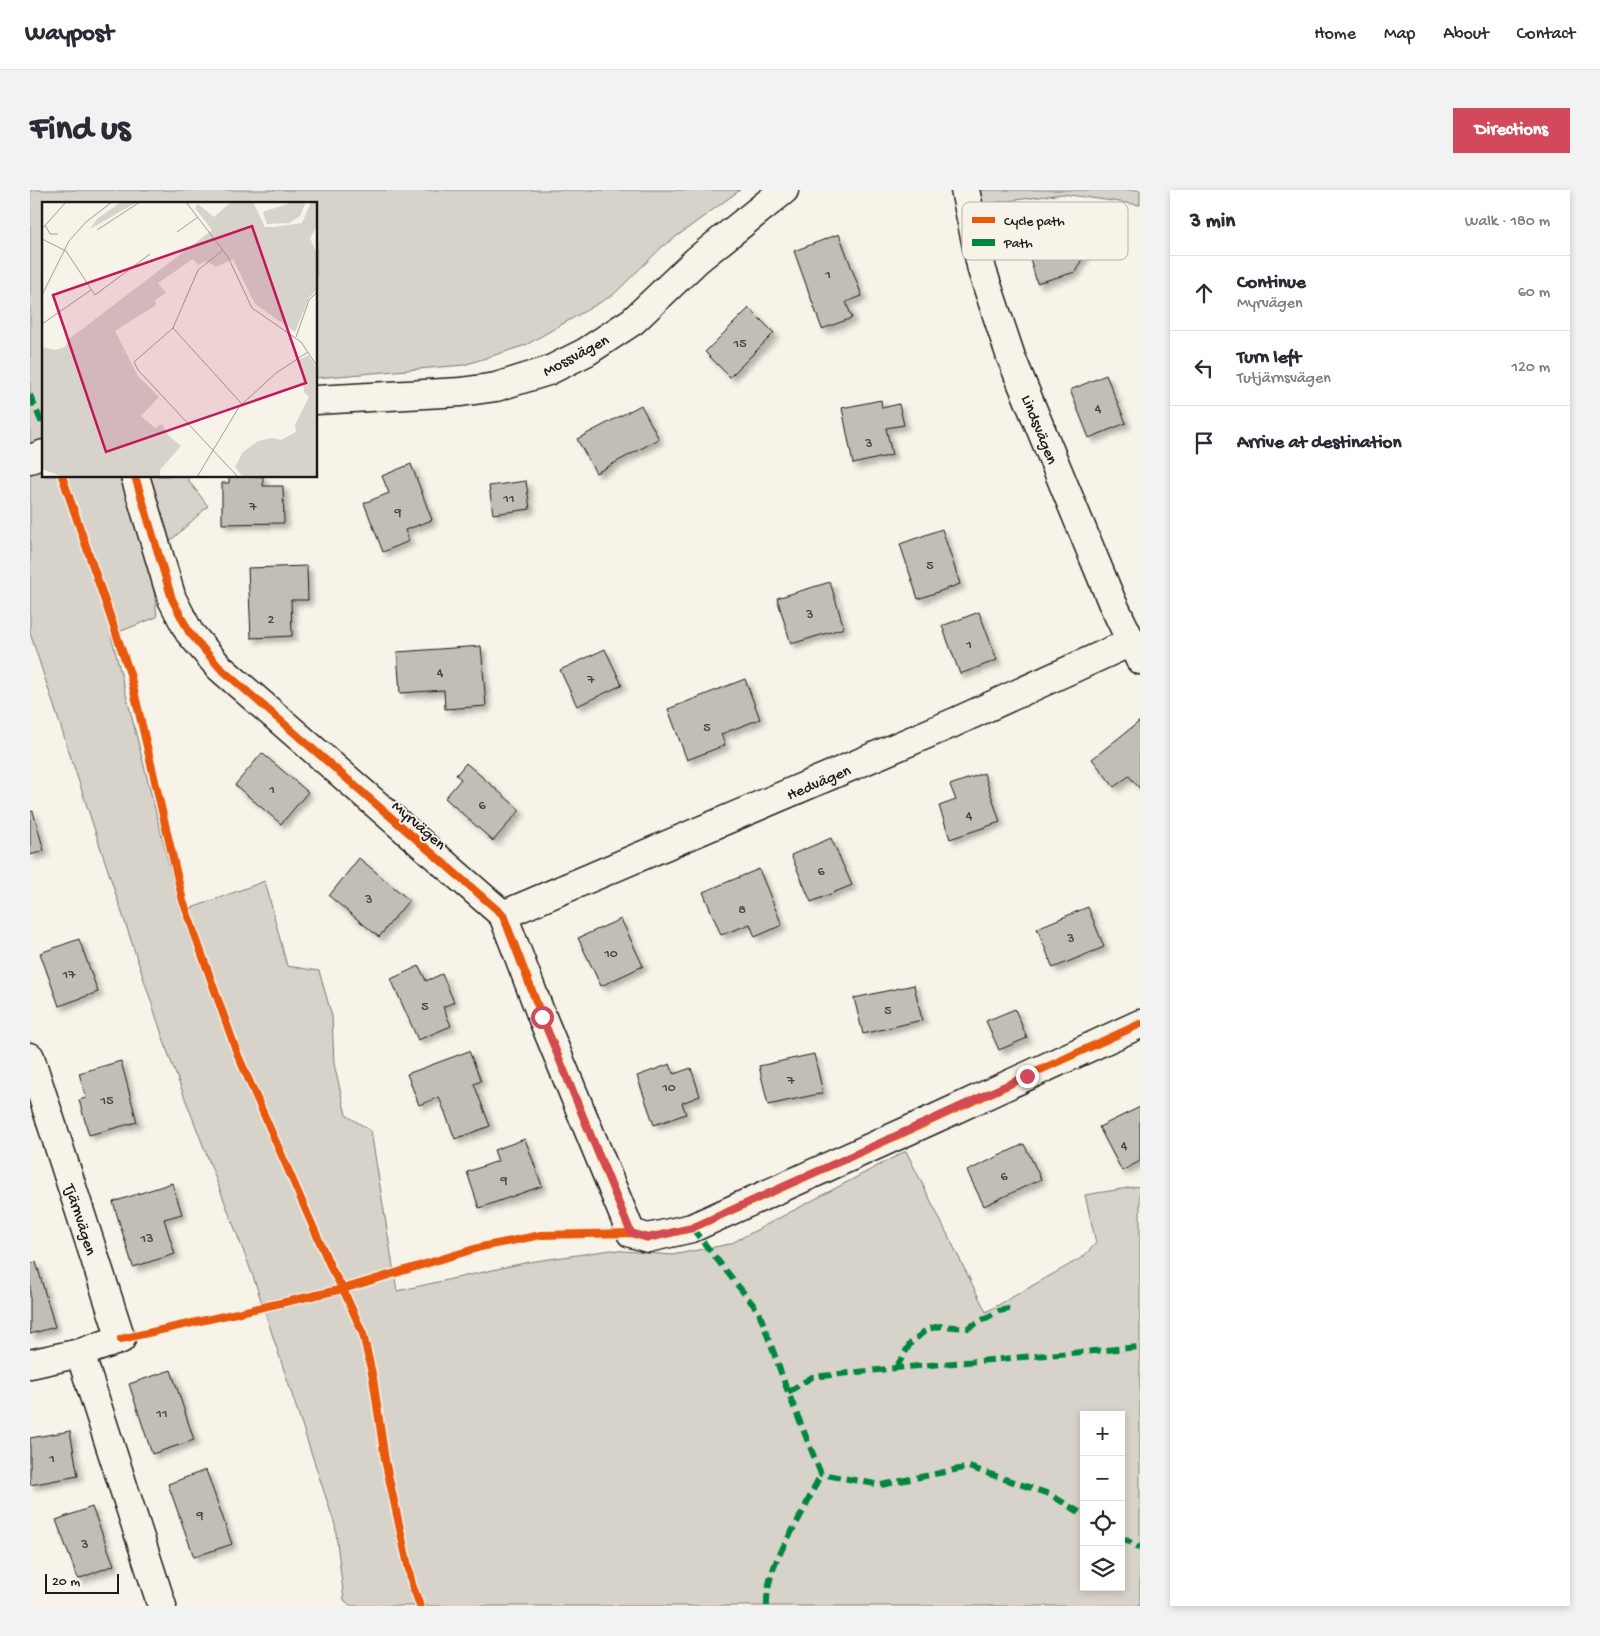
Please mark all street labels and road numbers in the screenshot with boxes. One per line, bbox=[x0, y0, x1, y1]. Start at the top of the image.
street label: Mossvägen bbox=[540, 332, 613, 382]
street label: Lindsvägen bbox=[1015, 393, 1060, 468]
street label: Hedvägen bbox=[785, 762, 855, 806]
street label: Myrvägen bbox=[387, 798, 449, 856]
street label: Tjärnvägen bbox=[58, 1181, 99, 1259]

